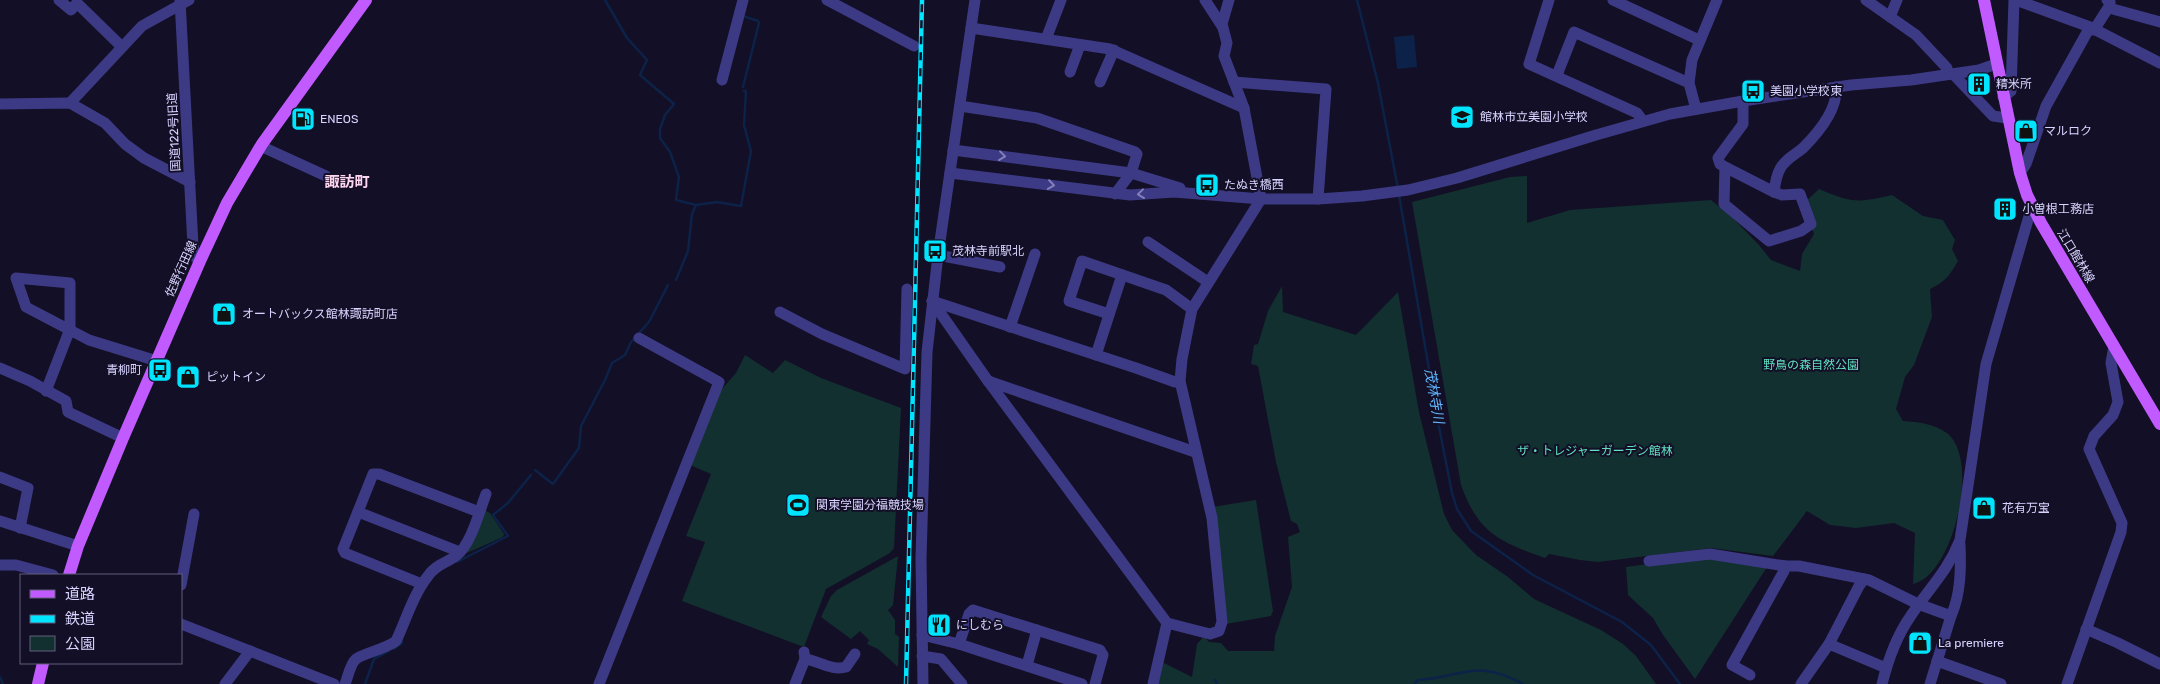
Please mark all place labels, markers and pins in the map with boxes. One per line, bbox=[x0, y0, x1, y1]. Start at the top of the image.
building icon: 精米所 bbox=[1966, 71, 1992, 97]
place label: 精米所 bbox=[1996, 77, 2032, 91]
bus stop icon: 美園小学校東 bbox=[1740, 78, 1766, 104]
place label: 美園小学校東 bbox=[1770, 84, 1842, 98]
school or university icon: 館林市立美園小学校 bbox=[1449, 104, 1475, 130]
fuel station icon: ENEOS bbox=[290, 106, 316, 132]
place label: 館林市立美園小学校 bbox=[1480, 110, 1588, 124]
place label: ENEOS bbox=[320, 112, 358, 126]
shop icon: マルロク bbox=[2013, 118, 2039, 144]
place label: マルロク bbox=[2044, 124, 2092, 138]
bus stop icon: たぬき橋西 bbox=[1194, 172, 1220, 198]
place label: たぬき橋西 bbox=[1224, 178, 1284, 192]
building icon: 小曽根工務店 bbox=[1992, 196, 2018, 222]
place label: 小曽根工務店 bbox=[2022, 202, 2094, 216]
bus stop icon: 茂林寺前駅北 bbox=[922, 238, 948, 264]
place label: 茂林寺前駅北 bbox=[952, 244, 1024, 258]
shop icon: オートバックス館林諏訪町店 bbox=[211, 301, 237, 327]
place label: オートバックス館林諏訪町店 bbox=[242, 307, 398, 321]
bus stop icon: 青柳町 bbox=[147, 357, 173, 383]
place label: 青柳町 bbox=[106, 363, 142, 377]
shop icon: ピットイン bbox=[175, 364, 201, 390]
place label: ピットイン bbox=[206, 370, 266, 384]
sports icon: 関東学園分福競技場 bbox=[785, 492, 811, 518]
shop icon: 花有万宝 bbox=[1971, 495, 1997, 521]
place label: 関東学園分福競技場 bbox=[816, 498, 924, 512]
place label: 花有万宝 bbox=[2002, 501, 2050, 515]
restaurant icon: にしむら bbox=[926, 612, 952, 638]
place label: にしむら bbox=[956, 618, 1004, 632]
shop icon: La premiere bbox=[1907, 630, 1933, 656]
place label: La premiere bbox=[1938, 636, 2004, 650]

